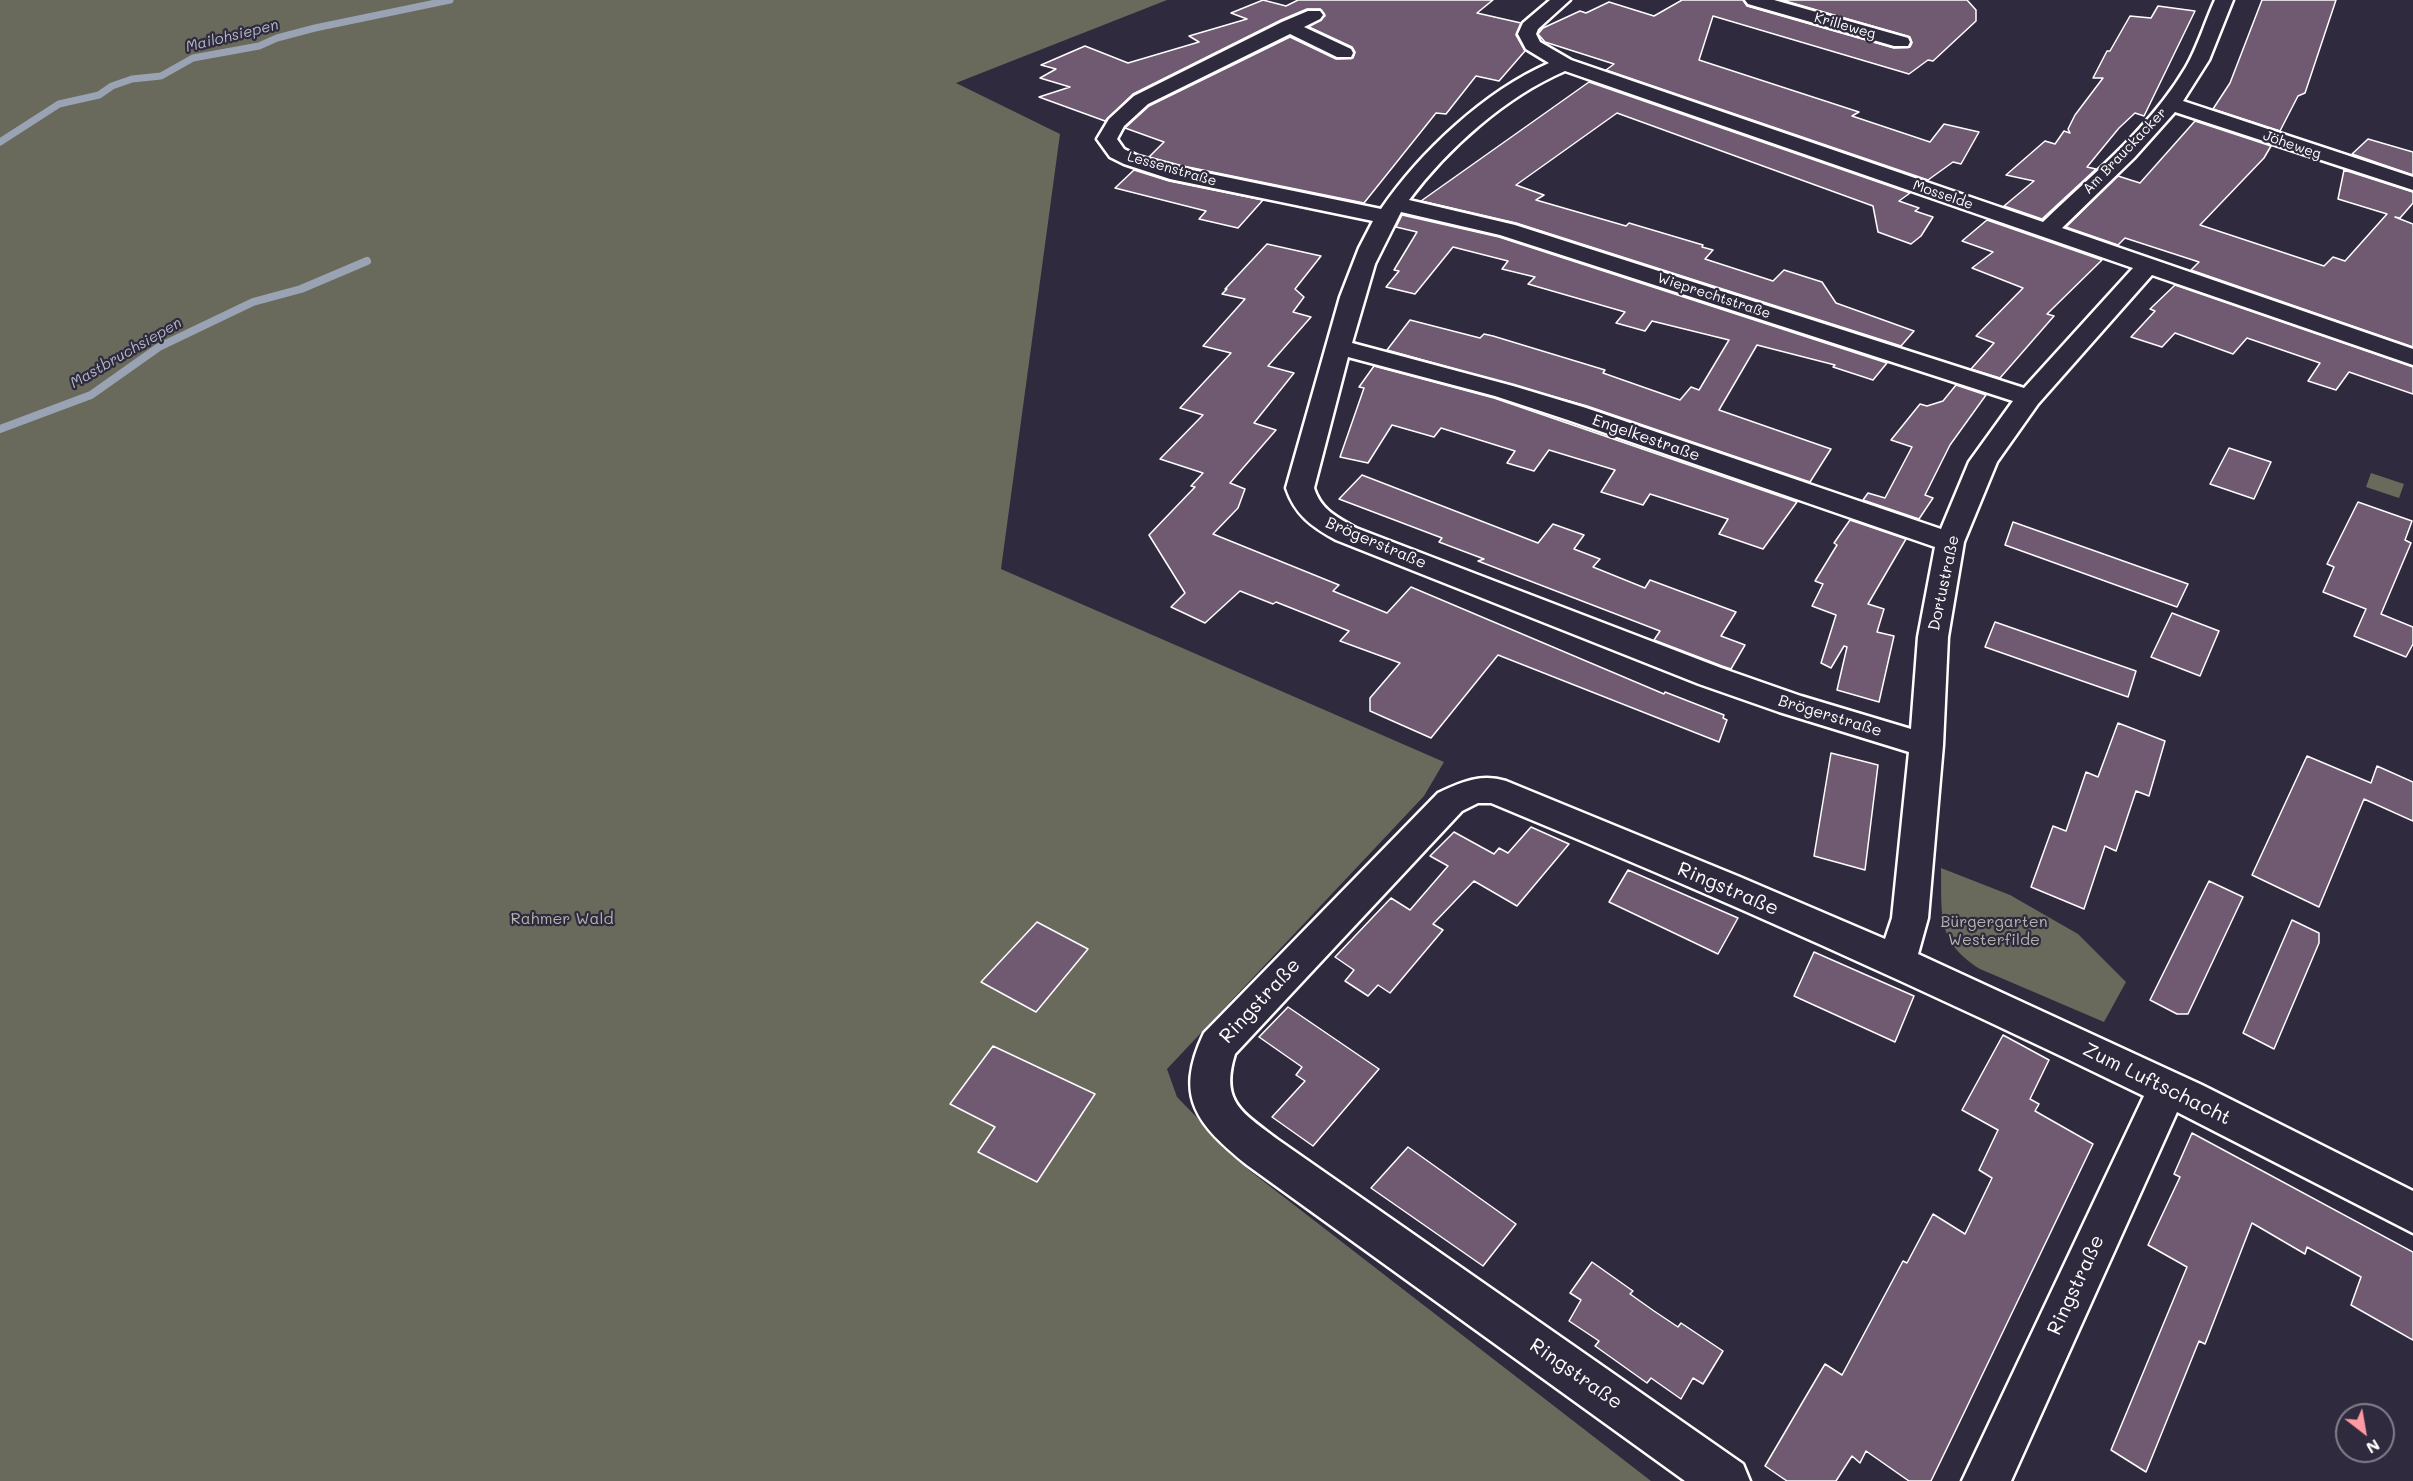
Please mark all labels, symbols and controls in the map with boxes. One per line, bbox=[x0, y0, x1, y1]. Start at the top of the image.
street label: Krilleweg bbox=[1812, 9, 1878, 43]
water label: Mailohsiepen bbox=[184, 16, 280, 56]
street label: Am Brauckacker bbox=[2080, 104, 2170, 198]
street label: Jöheweg bbox=[2261, 127, 2323, 163]
street label: Lessenstraße bbox=[1125, 148, 1219, 190]
street label: Mosselde bbox=[1911, 177, 1975, 213]
street label: Wieprechtstraße bbox=[1655, 270, 1773, 322]
water label: Mastbruchsiepen bbox=[67, 314, 185, 392]
street label: Engelkestraße bbox=[1590, 411, 1702, 465]
street label: Brögerstraße bbox=[1323, 513, 1429, 573]
street label: Dortustraße bbox=[1925, 533, 1963, 633]
street label: Brögerstraße bbox=[1776, 691, 1884, 741]
street label: Ringstraße bbox=[1674, 857, 1782, 921]
park label: Rahmer Wald bbox=[510, 909, 614, 929]
park label: Bürgergarten Westerfilde bbox=[1940, 912, 2048, 950]
street label: Ringstraße bbox=[1214, 953, 1306, 1049]
street label: Zum Luftschacht bbox=[2079, 1038, 2235, 1130]
street label: Ringstraße bbox=[2042, 1231, 2110, 1339]
street label: Ringstraße bbox=[1525, 1333, 1627, 1415]
north arrow bbox=[2335, 1403, 2395, 1463]
text: N bbox=[2363, 1435, 2384, 1459]

